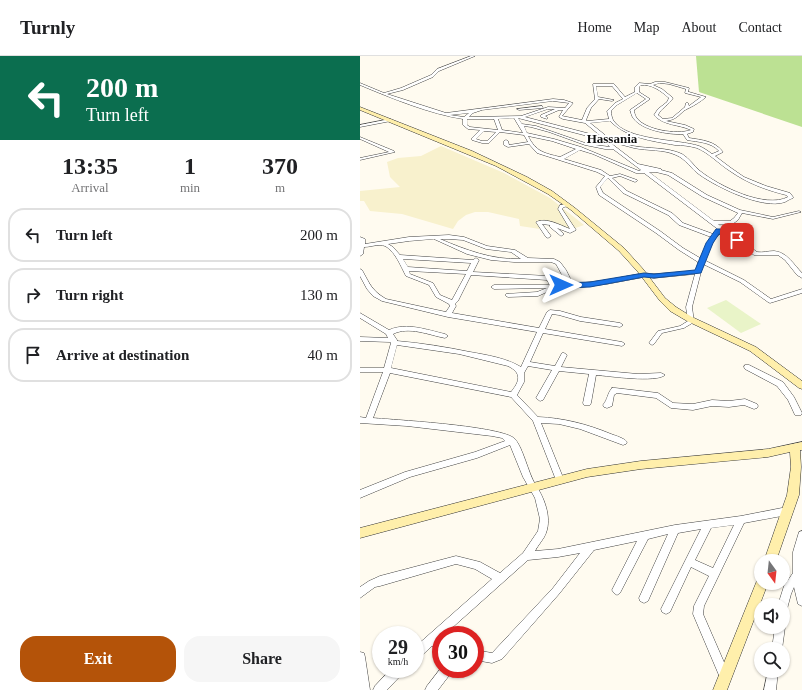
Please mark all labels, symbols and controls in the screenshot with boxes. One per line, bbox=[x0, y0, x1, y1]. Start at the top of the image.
text: Turnly bbox=[20, 17, 75, 38]
text: Home bbox=[578, 20, 612, 35]
text: Map bbox=[634, 20, 659, 35]
text: About bbox=[681, 20, 716, 35]
text: Contact bbox=[738, 20, 782, 35]
icon: left bbox=[20, 72, 72, 124]
text: 200 m bbox=[86, 72, 158, 103]
text: Turn left bbox=[86, 105, 149, 125]
district label: Hassania bbox=[587, 131, 638, 146]
text: 13:35 bbox=[62, 153, 118, 179]
text: 1 bbox=[184, 153, 196, 179]
text: 370 bbox=[262, 153, 298, 179]
text: Arrival bbox=[71, 180, 109, 195]
text: min bbox=[180, 180, 200, 195]
text: m bbox=[275, 180, 285, 195]
pin bbox=[720, 223, 754, 257]
icon: left bbox=[22, 224, 44, 246]
text: Turn left bbox=[56, 227, 113, 243]
text: 200 m bbox=[300, 227, 338, 243]
icon: arrive bbox=[726, 229, 748, 251]
position arrow bbox=[540, 264, 582, 306]
icon: right bbox=[22, 284, 44, 306]
text: Turn right bbox=[56, 287, 123, 303]
text: 130 m bbox=[300, 287, 338, 303]
icon: arrive bbox=[22, 344, 44, 366]
text: Arrive at destination bbox=[56, 347, 189, 363]
text: 40 m bbox=[308, 347, 338, 363]
north arrow bbox=[754, 554, 790, 590]
map controls bbox=[754, 554, 790, 678]
button: sound bbox=[754, 598, 790, 634]
speed limit sign: 30 bbox=[432, 626, 484, 678]
button: Exit bbox=[20, 636, 176, 682]
button: Share bbox=[184, 636, 340, 682]
text: 29 bbox=[388, 636, 408, 658]
button: search bbox=[754, 642, 790, 678]
text: km/h bbox=[388, 656, 408, 667]

